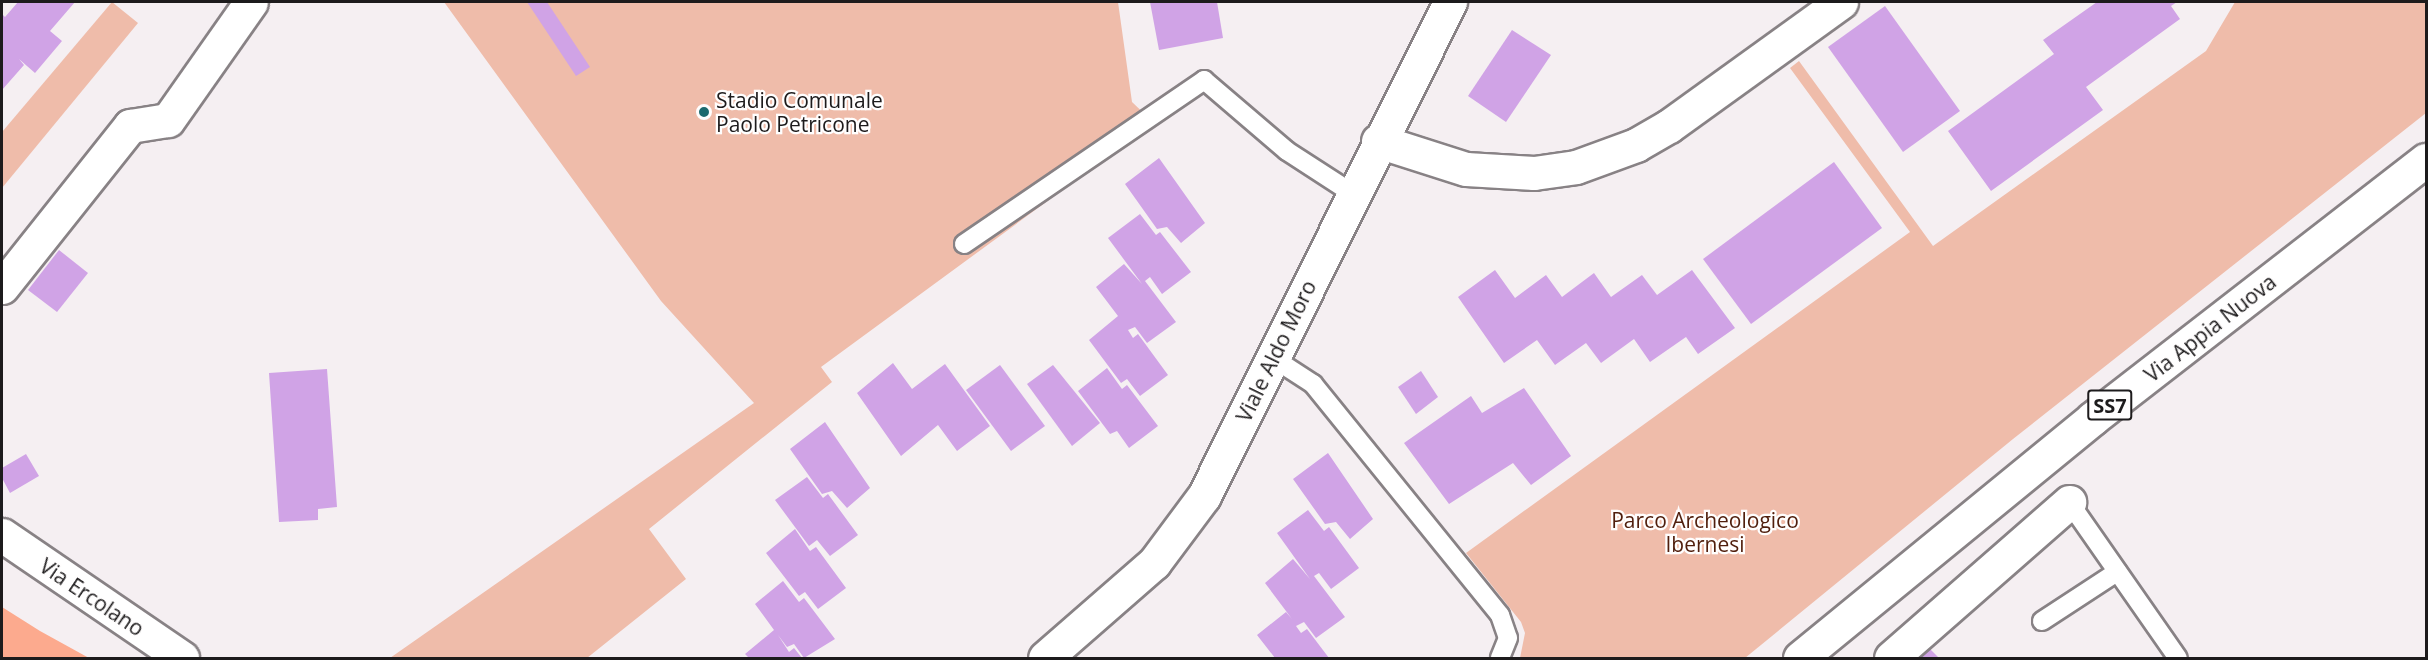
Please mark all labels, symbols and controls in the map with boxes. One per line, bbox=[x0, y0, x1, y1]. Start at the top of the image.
place label: Stadio Comunale Paolo Petricone bbox=[716, 87, 883, 137]
marker: Stadio Comunale Paolo Petricone bbox=[697, 105, 711, 119]
street label: Via Appia Nuova bbox=[2139, 269, 2281, 387]
street label: Viale Aldo Moro bbox=[1231, 276, 1321, 426]
road number: SS7 bbox=[2086, 388, 2134, 422]
park label: Parco Archeologico Ibernesi bbox=[1611, 507, 1799, 557]
street label: Via Ercolano bbox=[35, 553, 149, 641]

